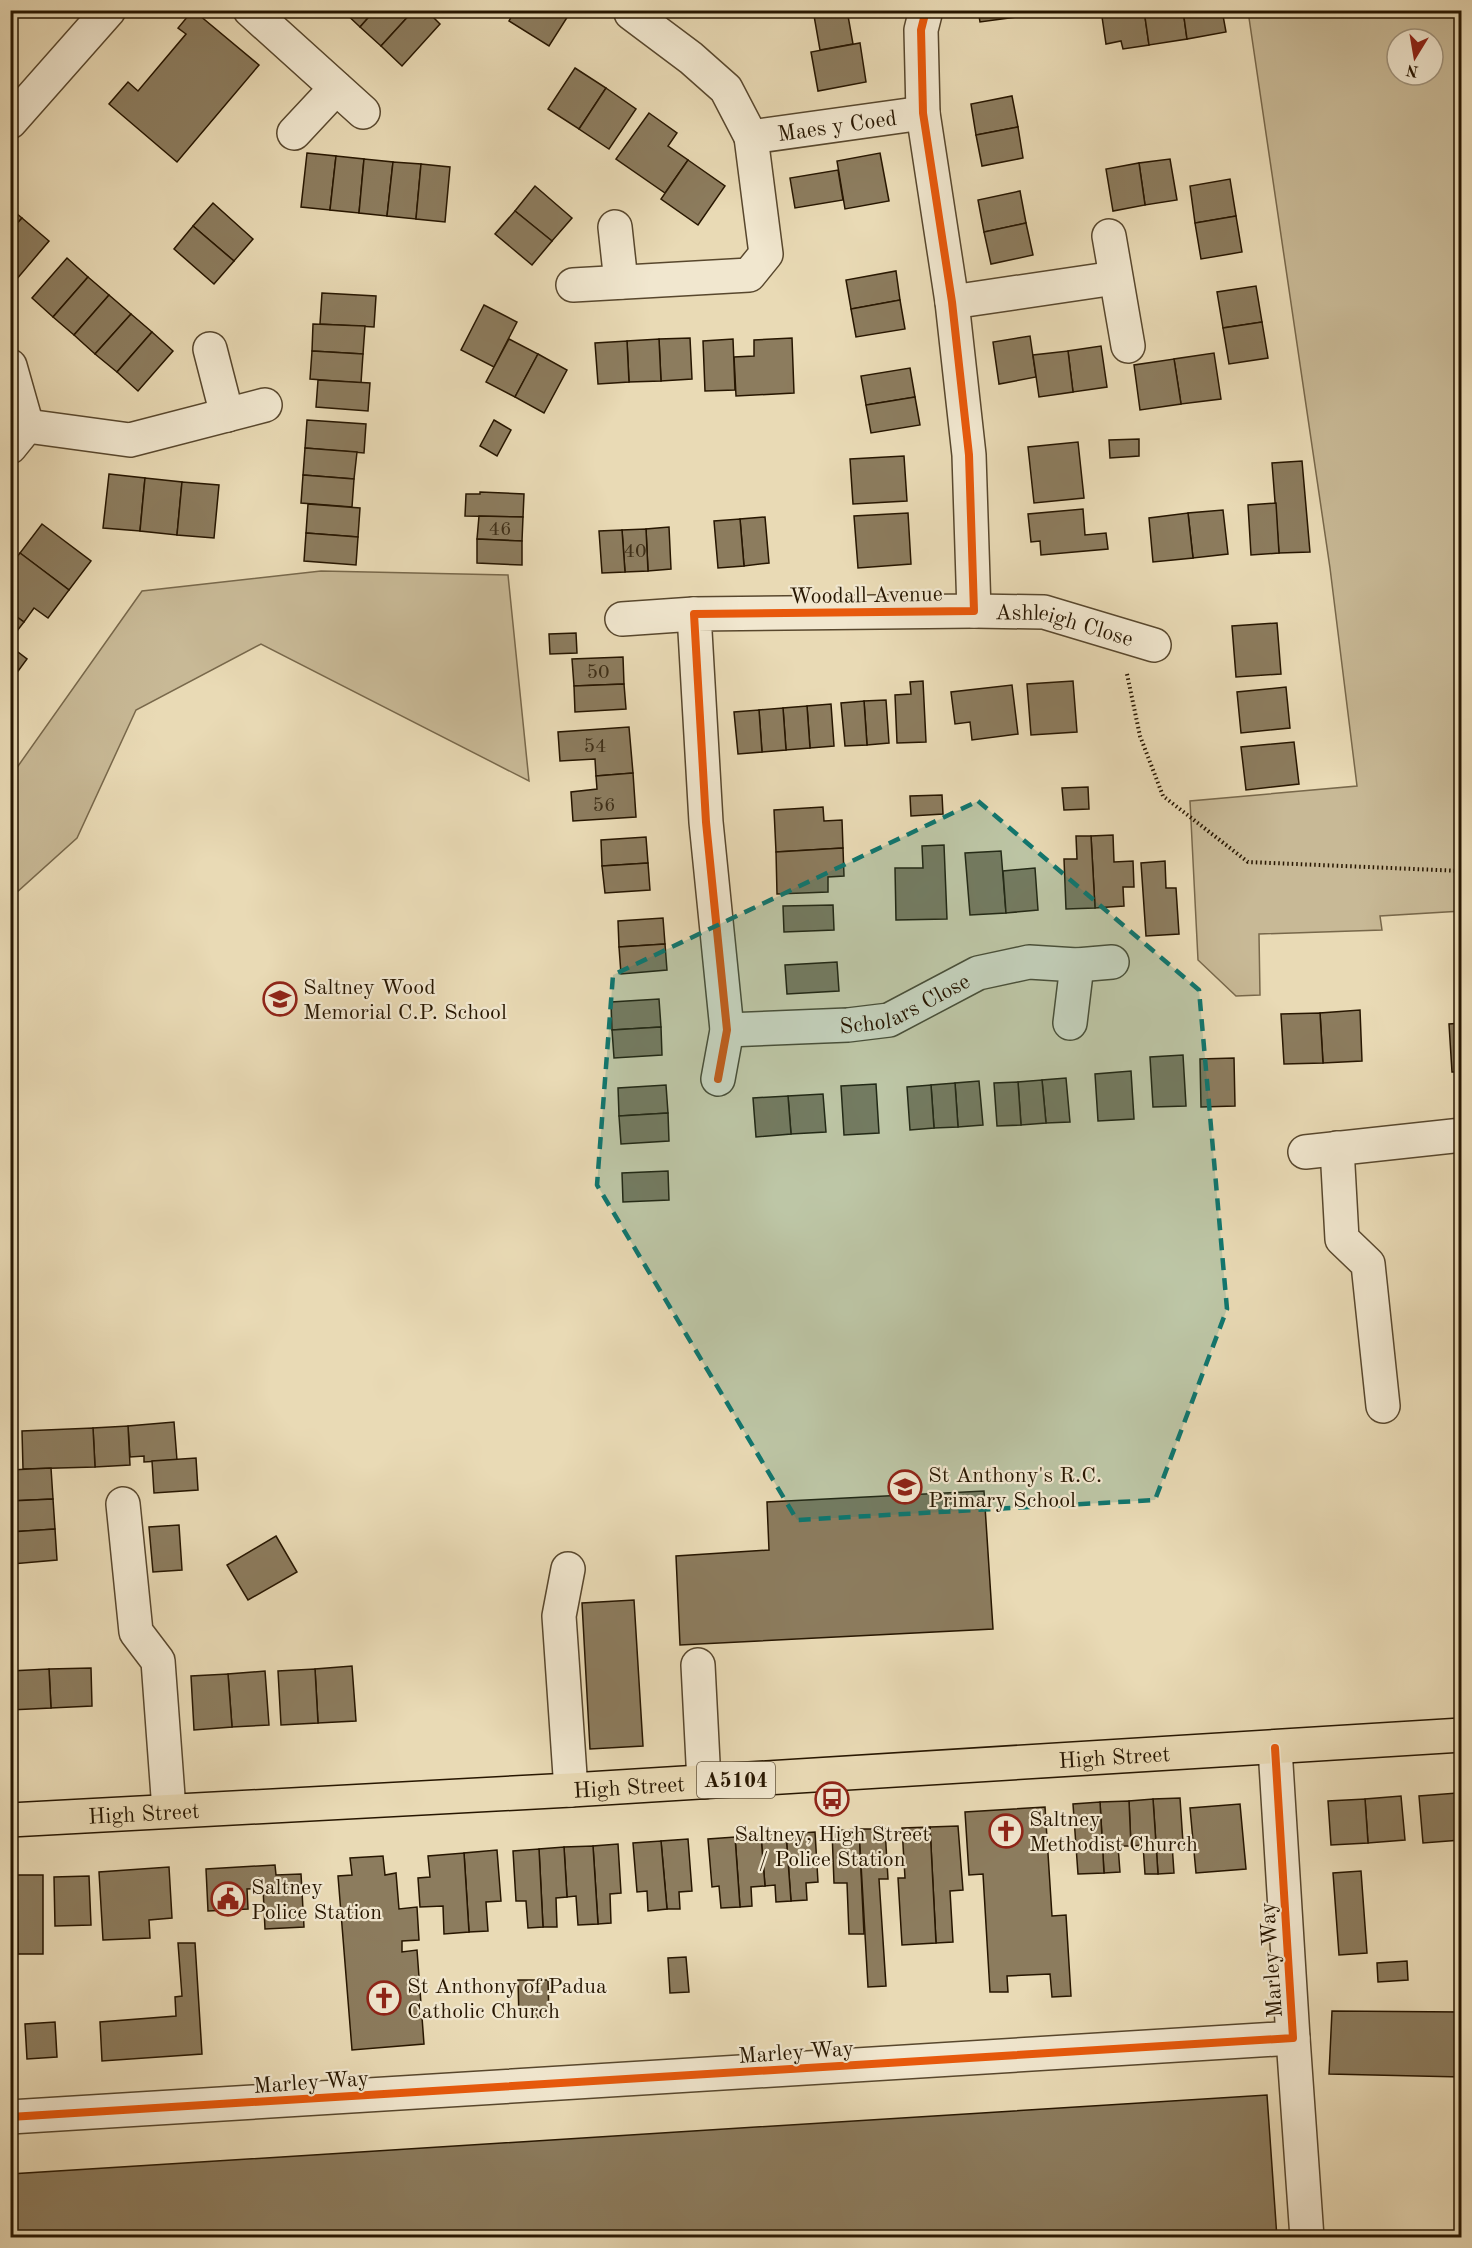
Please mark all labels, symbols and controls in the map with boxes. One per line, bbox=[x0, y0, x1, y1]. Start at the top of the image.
north arrow bbox=[1385, 27, 1445, 87]
text: N bbox=[1404, 61, 1420, 79]
street label: Maes y Coed bbox=[776, 108, 898, 146]
house number: 46 bbox=[488, 520, 512, 540]
house number: 40 bbox=[623, 542, 647, 562]
street label: Woodall Avenue bbox=[789, 584, 943, 608]
street label: Ashleigh Close bbox=[995, 602, 1136, 651]
house number: 50 bbox=[586, 663, 610, 683]
house number: 54 bbox=[583, 737, 607, 757]
house number: 56 bbox=[592, 796, 616, 816]
street label: Scholars Close bbox=[839, 970, 974, 1038]
place label: Saltney Wood Memorial C.P. School bbox=[303, 977, 507, 1024]
school or university icon: Saltney Wood Memorial C.P. School bbox=[262, 981, 298, 1017]
place label: St Anthony's R.C. Primary School bbox=[928, 1465, 1102, 1512]
school or university icon: St Anthony's R.C. Primary School bbox=[887, 1469, 923, 1505]
street label: High Street bbox=[1058, 1744, 1171, 1773]
road number: A5104 bbox=[697, 1762, 775, 1798]
street label: High Street bbox=[573, 1774, 686, 1803]
bus stop icon: Saltney, High Street / Police Station bbox=[814, 1781, 850, 1817]
street label: High Street bbox=[88, 1801, 200, 1829]
place label: Saltney Methodist Church bbox=[1029, 1809, 1198, 1856]
church icon: Saltney Methodist Church bbox=[988, 1813, 1024, 1849]
place label: Saltney, High Street / Police Station bbox=[734, 1824, 930, 1871]
place label: Saltney Police Station bbox=[251, 1877, 382, 1924]
public building icon: Saltney Police Station bbox=[210, 1881, 246, 1917]
street label: Marley Way bbox=[1257, 1901, 1287, 2019]
place label: St Anthony of Padua Catholic Church bbox=[407, 1976, 607, 2023]
church icon: St Anthony of Padua Catholic Church bbox=[366, 1980, 402, 2016]
street label: Marley Way bbox=[737, 2038, 855, 2068]
street label: Marley Way bbox=[252, 2068, 370, 2098]

